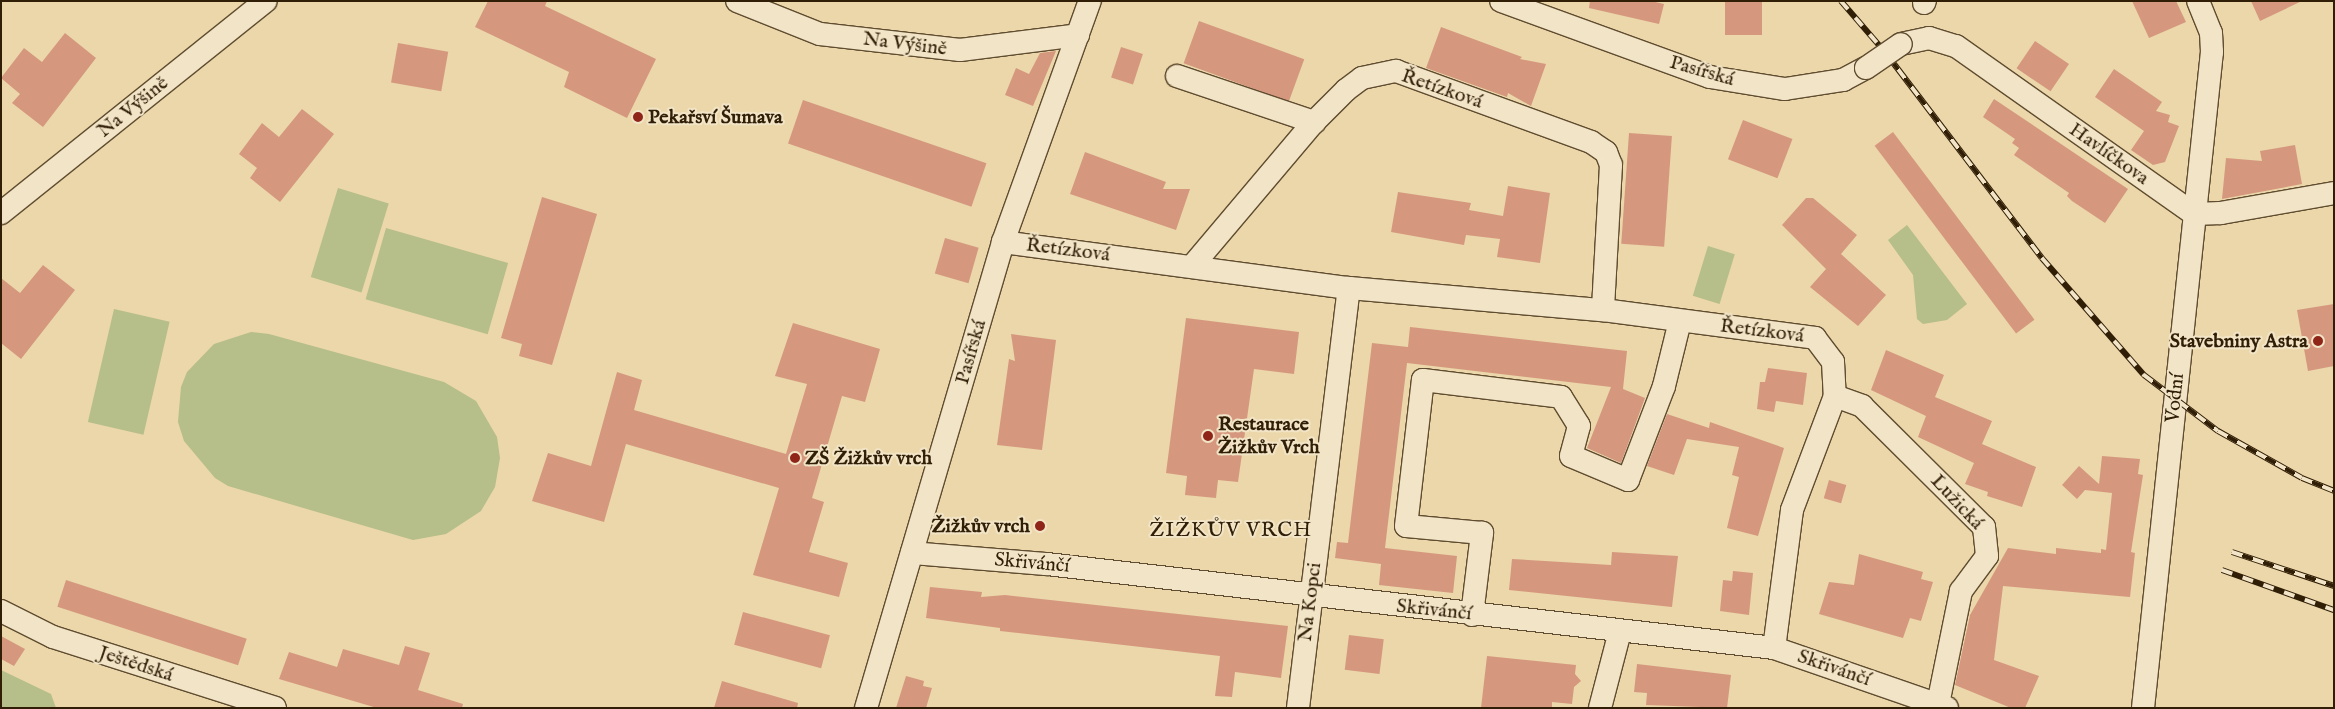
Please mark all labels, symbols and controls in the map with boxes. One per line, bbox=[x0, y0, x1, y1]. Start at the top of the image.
street label: Na Výšině bbox=[862, 27, 948, 61]
street label: Pasířská bbox=[1667, 50, 1737, 92]
street label: Řetízková bbox=[1398, 64, 1486, 114]
street label: Na Výšině bbox=[93, 71, 173, 143]
place label: Pekařsví Šumava bbox=[648, 105, 783, 129]
marker: Pekařsví Šumava bbox=[632, 111, 644, 123]
street label: Havlíčkova bbox=[2064, 118, 2154, 190]
street label: Řetízková bbox=[1025, 233, 1111, 267]
street label: Řetízková bbox=[1719, 314, 1805, 348]
street label: Pasířská bbox=[950, 317, 992, 387]
place label: Stavebniny Astra bbox=[2170, 329, 2308, 353]
marker: Stavebniny Astra bbox=[2312, 335, 2324, 347]
street label: Vodní bbox=[2160, 372, 2190, 424]
place label: Restaurace Žižkův Vrch bbox=[1218, 412, 1320, 459]
marker: Restaurace Žižkův Vrch bbox=[1202, 430, 1214, 442]
place label: ZŠ Žižkův vrch bbox=[805, 446, 932, 470]
marker: ZŠ Žižkův vrch bbox=[789, 452, 801, 464]
street label: Lužická bbox=[1925, 469, 1989, 535]
place label: Žižkův vrch bbox=[932, 514, 1030, 538]
district label: ŽIŽKŮV VRCH bbox=[1148, 518, 1314, 544]
marker: Žižkův vrch bbox=[1034, 520, 1046, 532]
street label: Skřivánčí bbox=[993, 548, 1071, 578]
street label: Na Kopci bbox=[1293, 561, 1327, 643]
street label: Skřivánčí bbox=[1395, 594, 1473, 626]
street label: Ještědská bbox=[96, 641, 176, 687]
street label: Skřivánčí bbox=[1794, 644, 1874, 692]

